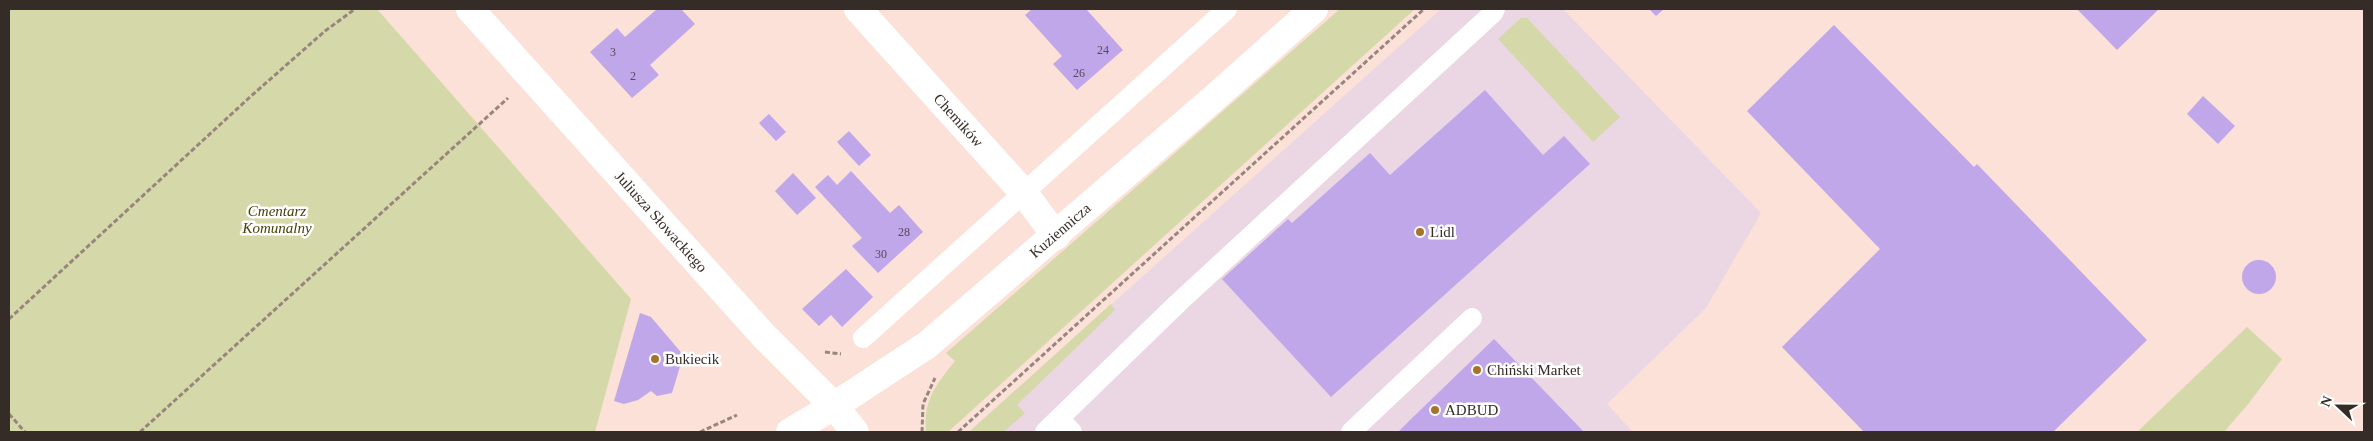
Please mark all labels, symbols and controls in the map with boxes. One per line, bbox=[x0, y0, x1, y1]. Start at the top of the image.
house number: 24 bbox=[1097, 43, 1109, 57]
house number: 3 bbox=[610, 45, 616, 59]
house number: 26 bbox=[1073, 66, 1085, 80]
house number: 2 bbox=[630, 69, 636, 83]
street label: Chemików bbox=[930, 91, 987, 150]
street label: Juliusza Słowackiego bbox=[612, 168, 710, 275]
street label: Kuziennicza bbox=[1027, 200, 1094, 261]
park label: Cmentarz Komunalny bbox=[241, 203, 312, 236]
place label: Lidl bbox=[1430, 224, 1455, 240]
house number: 28 bbox=[898, 225, 910, 239]
marker: Lidl bbox=[1414, 226, 1426, 238]
house number: 30 bbox=[875, 247, 887, 261]
place label: Bukiecik bbox=[665, 351, 720, 367]
marker: Bukiecik bbox=[649, 353, 661, 365]
place label: Chiński Market bbox=[1487, 362, 1582, 378]
marker: Chiński Market bbox=[1471, 364, 1483, 376]
north arrow bbox=[2313, 381, 2363, 431]
text: N bbox=[2318, 394, 2335, 409]
place label: ADBUD bbox=[1445, 402, 1499, 418]
marker: ADBUD bbox=[1429, 404, 1441, 416]

